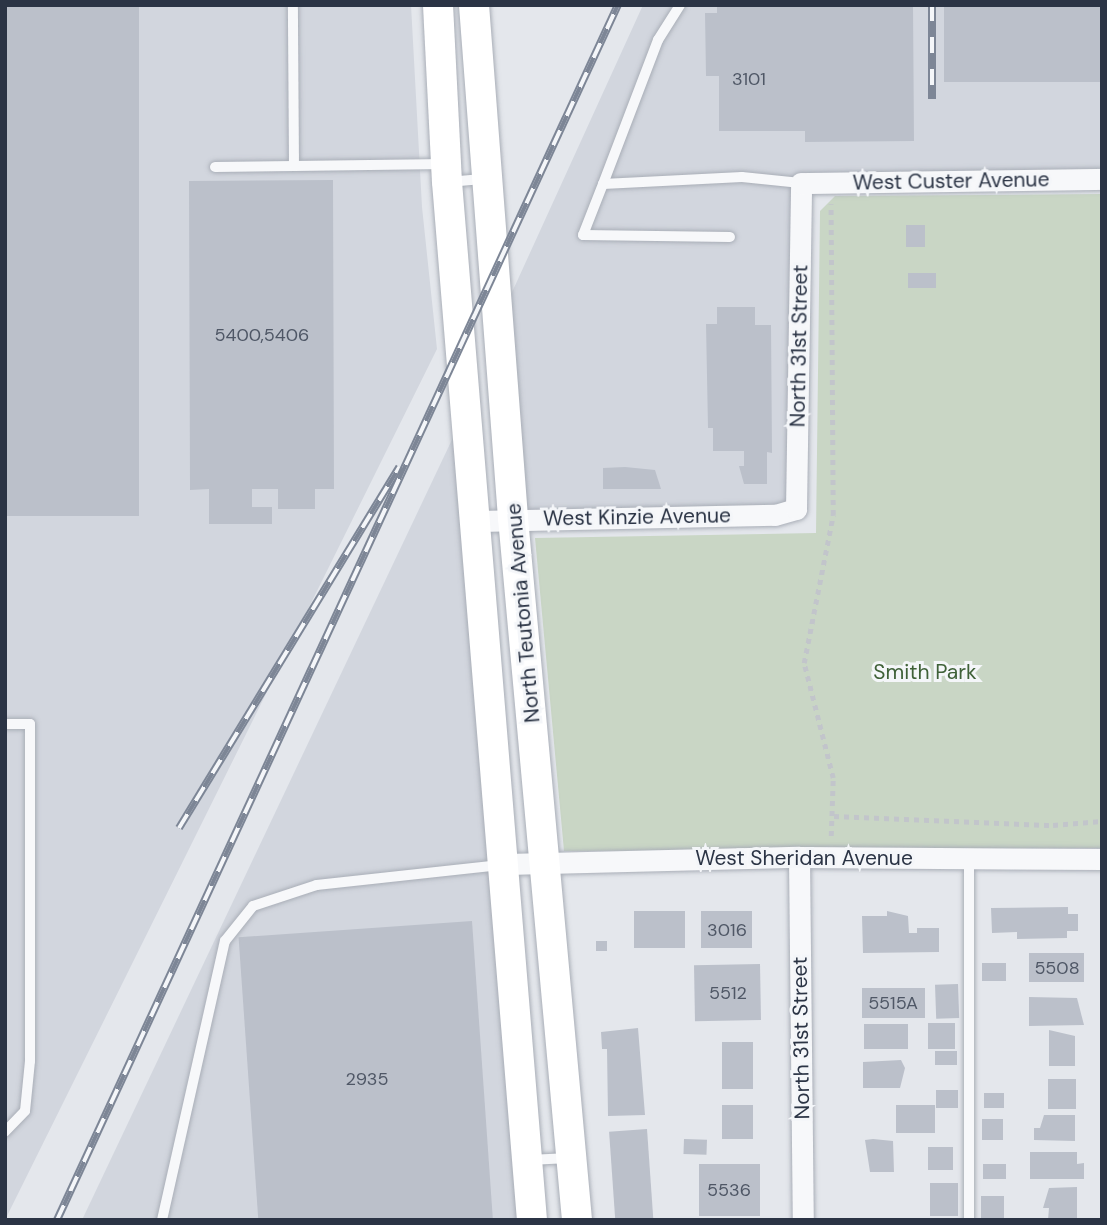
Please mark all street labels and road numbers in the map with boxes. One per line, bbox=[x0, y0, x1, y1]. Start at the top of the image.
street label: West Custer Avenue bbox=[852, 167, 1050, 195]
street label: North 31st Street bbox=[785, 264, 813, 428]
street label: North Teutonia Avenue bbox=[501, 502, 545, 724]
street label: West Kinzie Avenue bbox=[543, 503, 731, 531]
street label: West Sheridan Avenue bbox=[695, 845, 913, 871]
street label: North 31st Street bbox=[787, 956, 815, 1120]

